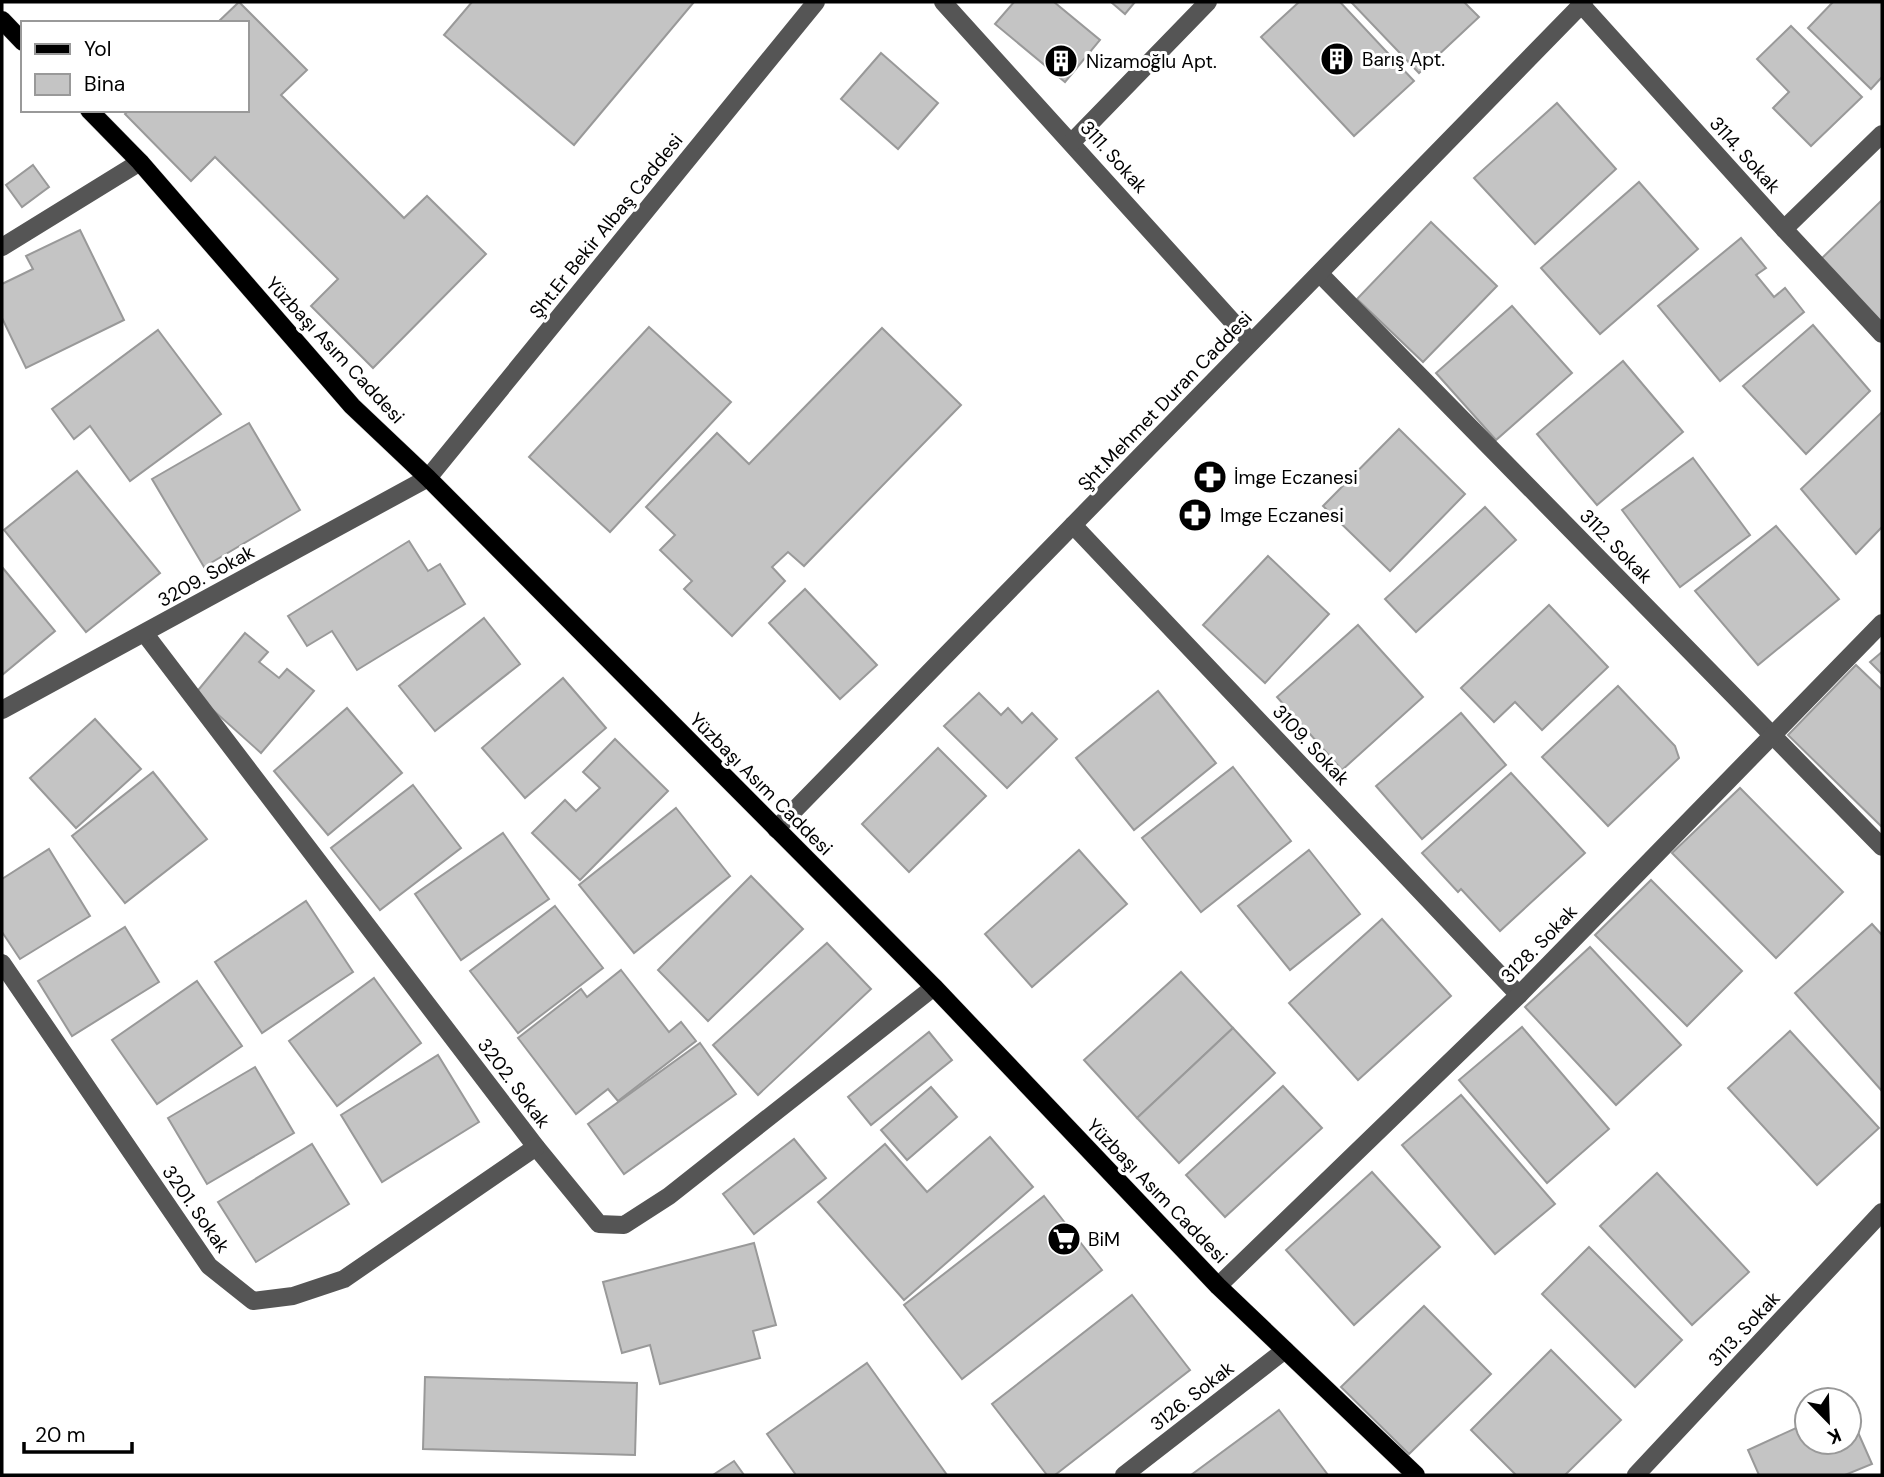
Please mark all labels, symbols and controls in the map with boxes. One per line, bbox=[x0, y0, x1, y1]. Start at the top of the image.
legend bbox=[21, 21, 248, 112]
text: Yol bbox=[84, 35, 112, 63]
building icon: Barış Apt. bbox=[1318, 40, 1356, 78]
building icon: Nizamoğlu Apt. bbox=[1042, 42, 1080, 80]
place label: Barış Apt. bbox=[1362, 47, 1445, 72]
place label: Nizamoğlu Apt. bbox=[1086, 49, 1217, 74]
text: Bina bbox=[84, 70, 125, 98]
street label: 3114. Sokak bbox=[1704, 111, 1786, 199]
street label: 3111. Sokak bbox=[1075, 115, 1153, 199]
street label: Şht.Er Bekir Albaş Caddesi bbox=[524, 128, 688, 324]
street label: Yüzbaşı Asım Caddesi bbox=[260, 271, 410, 429]
street label: Şht.Mehmet Duran Caddesi bbox=[1072, 306, 1258, 496]
pharmacy icon: İmge Eczanesi bbox=[1191, 458, 1229, 496]
place label: İmge Eczanesi bbox=[1234, 465, 1358, 490]
pharmacy icon: Imge Eczanesi bbox=[1176, 496, 1214, 534]
place label: Imge Eczanesi bbox=[1220, 503, 1344, 528]
street label: 3112. Sokak bbox=[1574, 503, 1658, 589]
street label: 3209. Sokak bbox=[153, 539, 259, 613]
street label: 3109. Sokak bbox=[1267, 699, 1355, 791]
street label: Yüzbaşı Asım Caddesi bbox=[684, 707, 838, 861]
street label: 3128. Sokak bbox=[1495, 899, 1583, 988]
street label: 3202. Sokak bbox=[472, 1033, 556, 1133]
street label: Yüzbaşı Asım Caddesi bbox=[1081, 1113, 1233, 1269]
street label: 3201. Sokak bbox=[157, 1160, 236, 1258]
supermarket icon: BiM bbox=[1045, 1220, 1083, 1258]
place label: BiM bbox=[1088, 1227, 1120, 1252]
street label: 3113. Sokak bbox=[1703, 1286, 1786, 1372]
street label: 3126. Sokak bbox=[1145, 1355, 1239, 1436]
north arrow bbox=[1793, 1386, 1863, 1456]
scale bar bbox=[24, 1410, 133, 1454]
text: 20 m bbox=[35, 1421, 86, 1449]
text: K bbox=[1824, 1422, 1845, 1450]

